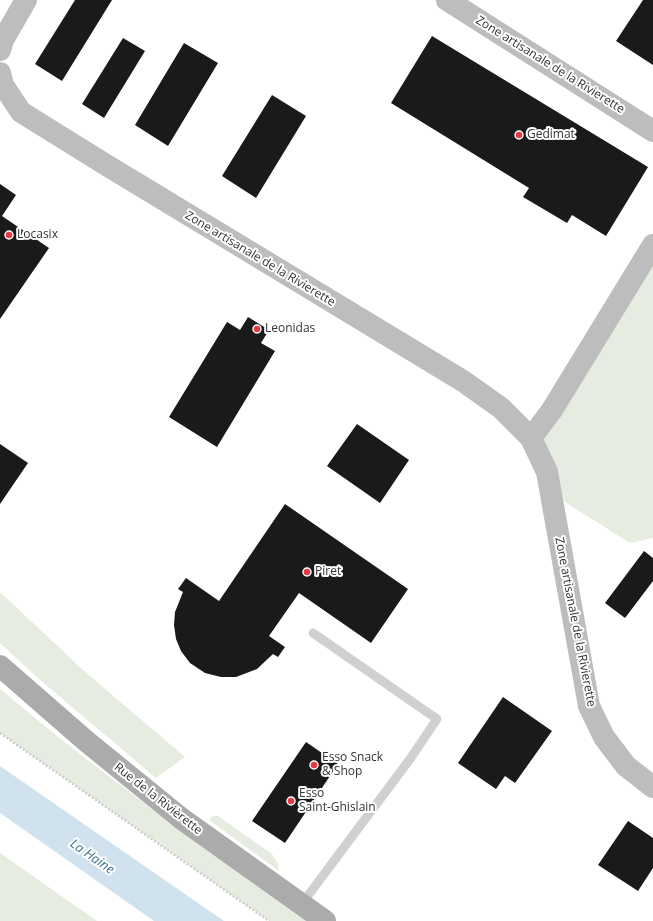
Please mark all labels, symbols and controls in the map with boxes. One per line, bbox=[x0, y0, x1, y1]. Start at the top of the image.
street label: Zone artisanale de la Rivierette bbox=[473, 13, 627, 117]
place label: Gedimat bbox=[527, 128, 575, 142]
marker: Gedimat bbox=[514, 130, 524, 140]
street label: Zone artisanale de la Rivierette bbox=[182, 208, 338, 310]
place label: Locasix bbox=[17, 228, 58, 242]
marker: Locasix bbox=[4, 230, 14, 240]
place label: Leonidas bbox=[265, 322, 315, 336]
marker: Leonidas bbox=[252, 324, 262, 334]
street label: Zone artisanale de la Rivierette bbox=[551, 536, 599, 708]
place label: Piret bbox=[315, 565, 341, 579]
marker: Piret bbox=[302, 567, 312, 577]
place label: Esso Snack & Shop bbox=[322, 751, 383, 779]
street label: Rue de la Rivièrette bbox=[111, 760, 205, 838]
marker: Esso Snack & Shop bbox=[309, 760, 319, 770]
place label: Esso Saint-Ghislain bbox=[299, 787, 376, 815]
marker: Esso Saint-Ghislain bbox=[286, 796, 296, 806]
water label: La Haine bbox=[67, 836, 117, 878]

